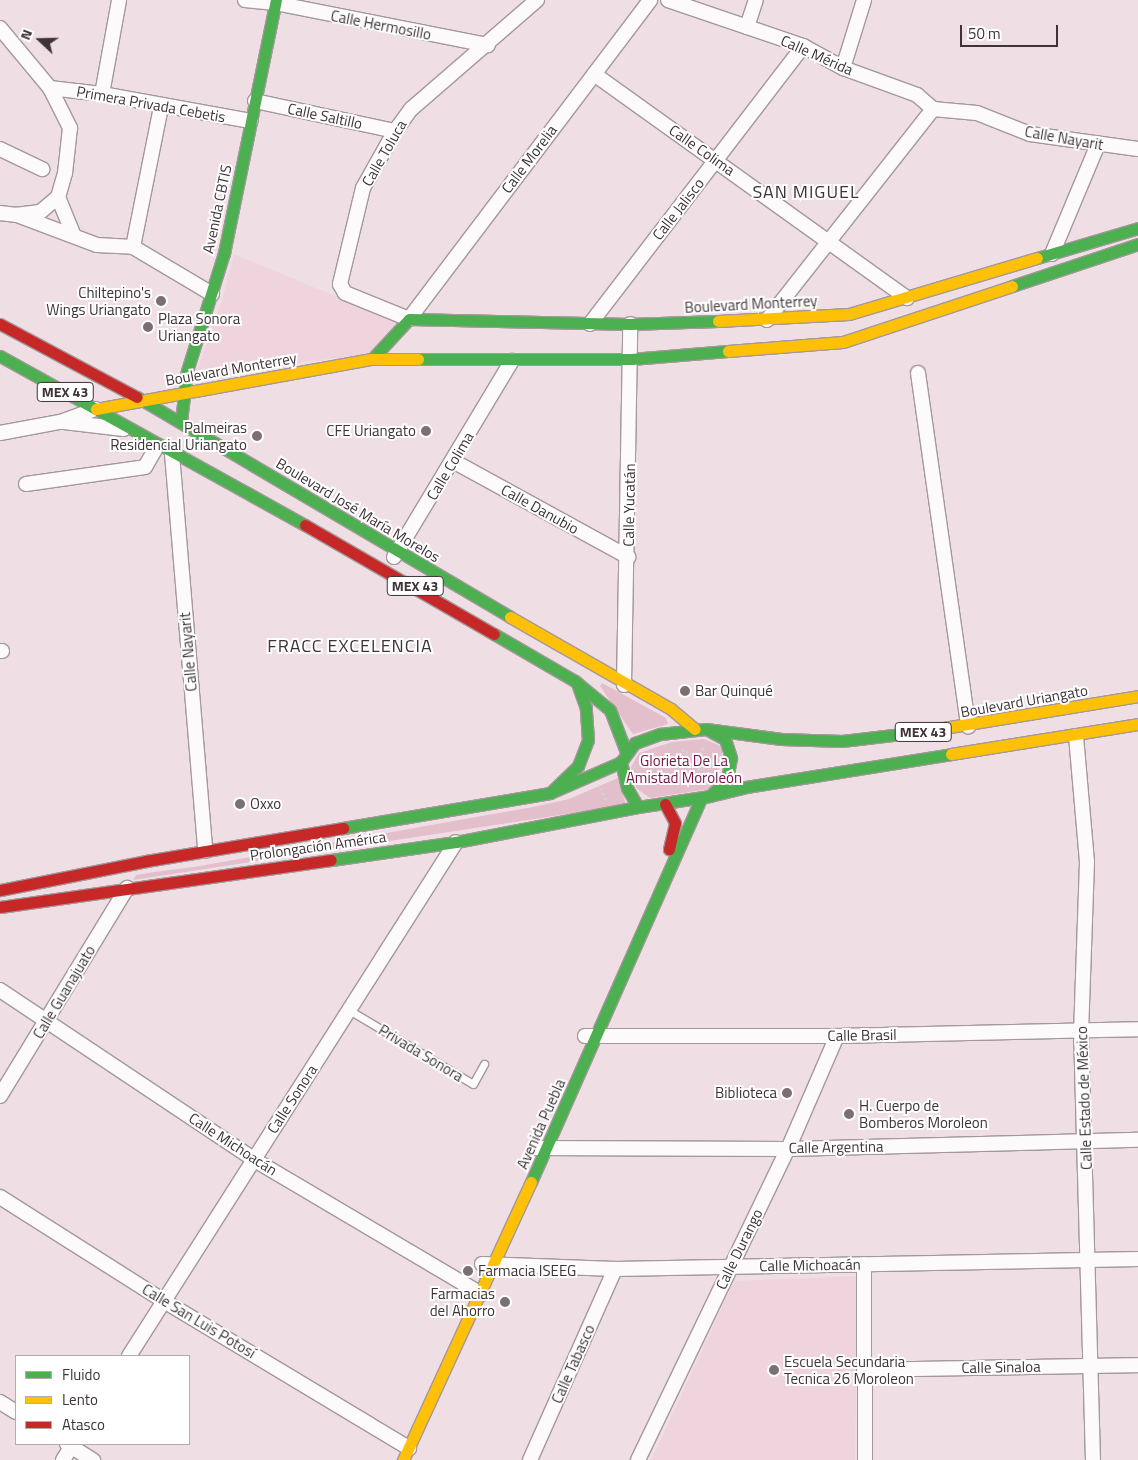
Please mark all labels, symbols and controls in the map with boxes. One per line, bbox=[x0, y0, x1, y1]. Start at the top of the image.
street label: Calle Hermosillo bbox=[329, 6, 433, 44]
north arrow bbox=[15, 15, 65, 65]
scale bar bbox=[963, 15, 1060, 47]
text: 50 m bbox=[968, 22, 1001, 45]
text: N bbox=[14, 26, 37, 43]
street label: Calle Mérida bbox=[778, 31, 856, 79]
street label: Primera Privada Cebetis bbox=[75, 82, 227, 126]
street label: Calle Saltillo bbox=[286, 99, 364, 133]
street label: Calle Toluca bbox=[358, 117, 410, 189]
street label: Calle Morelia bbox=[497, 121, 561, 197]
street label: Calle Colima bbox=[666, 121, 738, 179]
street label: Calle Nayarit bbox=[1023, 122, 1105, 154]
street label: Avenida CBTIS bbox=[199, 163, 235, 255]
street label: Calle Jalisco bbox=[648, 175, 708, 243]
district label: SAN MIGUEL bbox=[751, 181, 861, 203]
place label: Chiltepino's Wings Uriangato bbox=[46, 283, 151, 318]
street label: Boulevard Monterrey bbox=[684, 292, 818, 316]
marker: Chiltepino's Wings Uriangato bbox=[155, 295, 167, 307]
place label: Plaza Sonora Uriangato bbox=[158, 309, 240, 344]
marker: Plaza Sonora Uriangato bbox=[142, 321, 154, 333]
street label: Boulevard Monterrey bbox=[164, 349, 298, 389]
road number: MEX 43 bbox=[36, 381, 94, 404]
place label: Palmeiras Residencial Uriangato bbox=[110, 418, 247, 453]
place label: CFE Uriangato bbox=[326, 422, 416, 440]
marker: CFE Uriangato bbox=[420, 425, 432, 437]
street label: Calle Colima bbox=[423, 429, 477, 503]
marker: Palmeiras Residencial Uriangato bbox=[251, 430, 263, 442]
street label: Boulevard José María Morelos bbox=[273, 454, 443, 566]
street label: Calle Yucatán bbox=[619, 463, 639, 547]
street label: Calle Danubio bbox=[498, 480, 582, 538]
road number: MEX 43 bbox=[386, 574, 444, 598]
street label: Calle Nayarit bbox=[176, 612, 200, 692]
district label: FRACC EXCELENCIA bbox=[265, 635, 435, 657]
street label: Boulevard Uriangato bbox=[959, 681, 1089, 721]
place label: Bar Quinqué bbox=[695, 682, 773, 700]
marker: Bar Quinqué bbox=[679, 685, 691, 697]
road number: MEX 43 bbox=[894, 720, 952, 744]
park label: Glorieta De La Amistad Moroleón bbox=[626, 751, 742, 786]
place label: Oxxo bbox=[250, 795, 281, 813]
marker: Oxxo bbox=[234, 798, 246, 810]
street label: Prolongación América bbox=[249, 828, 387, 864]
street label: Calle Guanajuato bbox=[29, 942, 99, 1042]
street label: Privada Sonora bbox=[375, 1021, 467, 1085]
street label: Calle Brasil bbox=[827, 1025, 897, 1045]
street label: Calle Estado de México bbox=[1072, 1026, 1096, 1170]
street label: Calle Sonora bbox=[263, 1061, 321, 1137]
street label: Avenida Puebla bbox=[513, 1076, 569, 1172]
place label: Biblioteca bbox=[715, 1084, 777, 1102]
marker: Biblioteca bbox=[781, 1087, 793, 1099]
place label: H. Cuerpo de Bomberos Moroleon bbox=[859, 1096, 988, 1131]
marker: H. Cuerpo de Bomberos Moroleon bbox=[843, 1108, 855, 1120]
street label: Calle Michoacán bbox=[186, 1109, 280, 1179]
street label: Calle Argentina bbox=[788, 1137, 884, 1157]
street label: Calle Durango bbox=[712, 1206, 766, 1292]
street label: Calle Michoacán bbox=[759, 1255, 861, 1275]
place label: Farmacia ISEEG bbox=[478, 1262, 576, 1280]
marker: Farmacia ISEEG bbox=[462, 1265, 474, 1277]
street label: Calle San Luis Potosí bbox=[139, 1280, 259, 1362]
place label: Farmacias del Ahorro bbox=[430, 1284, 495, 1319]
marker: Farmacias del Ahorro bbox=[499, 1296, 511, 1308]
street label: Calle Tabasco bbox=[548, 1322, 598, 1406]
place label: Escuela Secundaria Tecnica 26 Moroleon bbox=[784, 1352, 914, 1387]
legend bbox=[15, 1355, 190, 1445]
street label: Calle Sinaloa bbox=[961, 1357, 1041, 1377]
text: Fluido bbox=[62, 1363, 100, 1386]
marker: Escuela Secundaria Tecnica 26 Moroleon bbox=[768, 1364, 780, 1376]
text: Lento bbox=[62, 1388, 98, 1411]
text: Atasco bbox=[62, 1413, 105, 1436]

